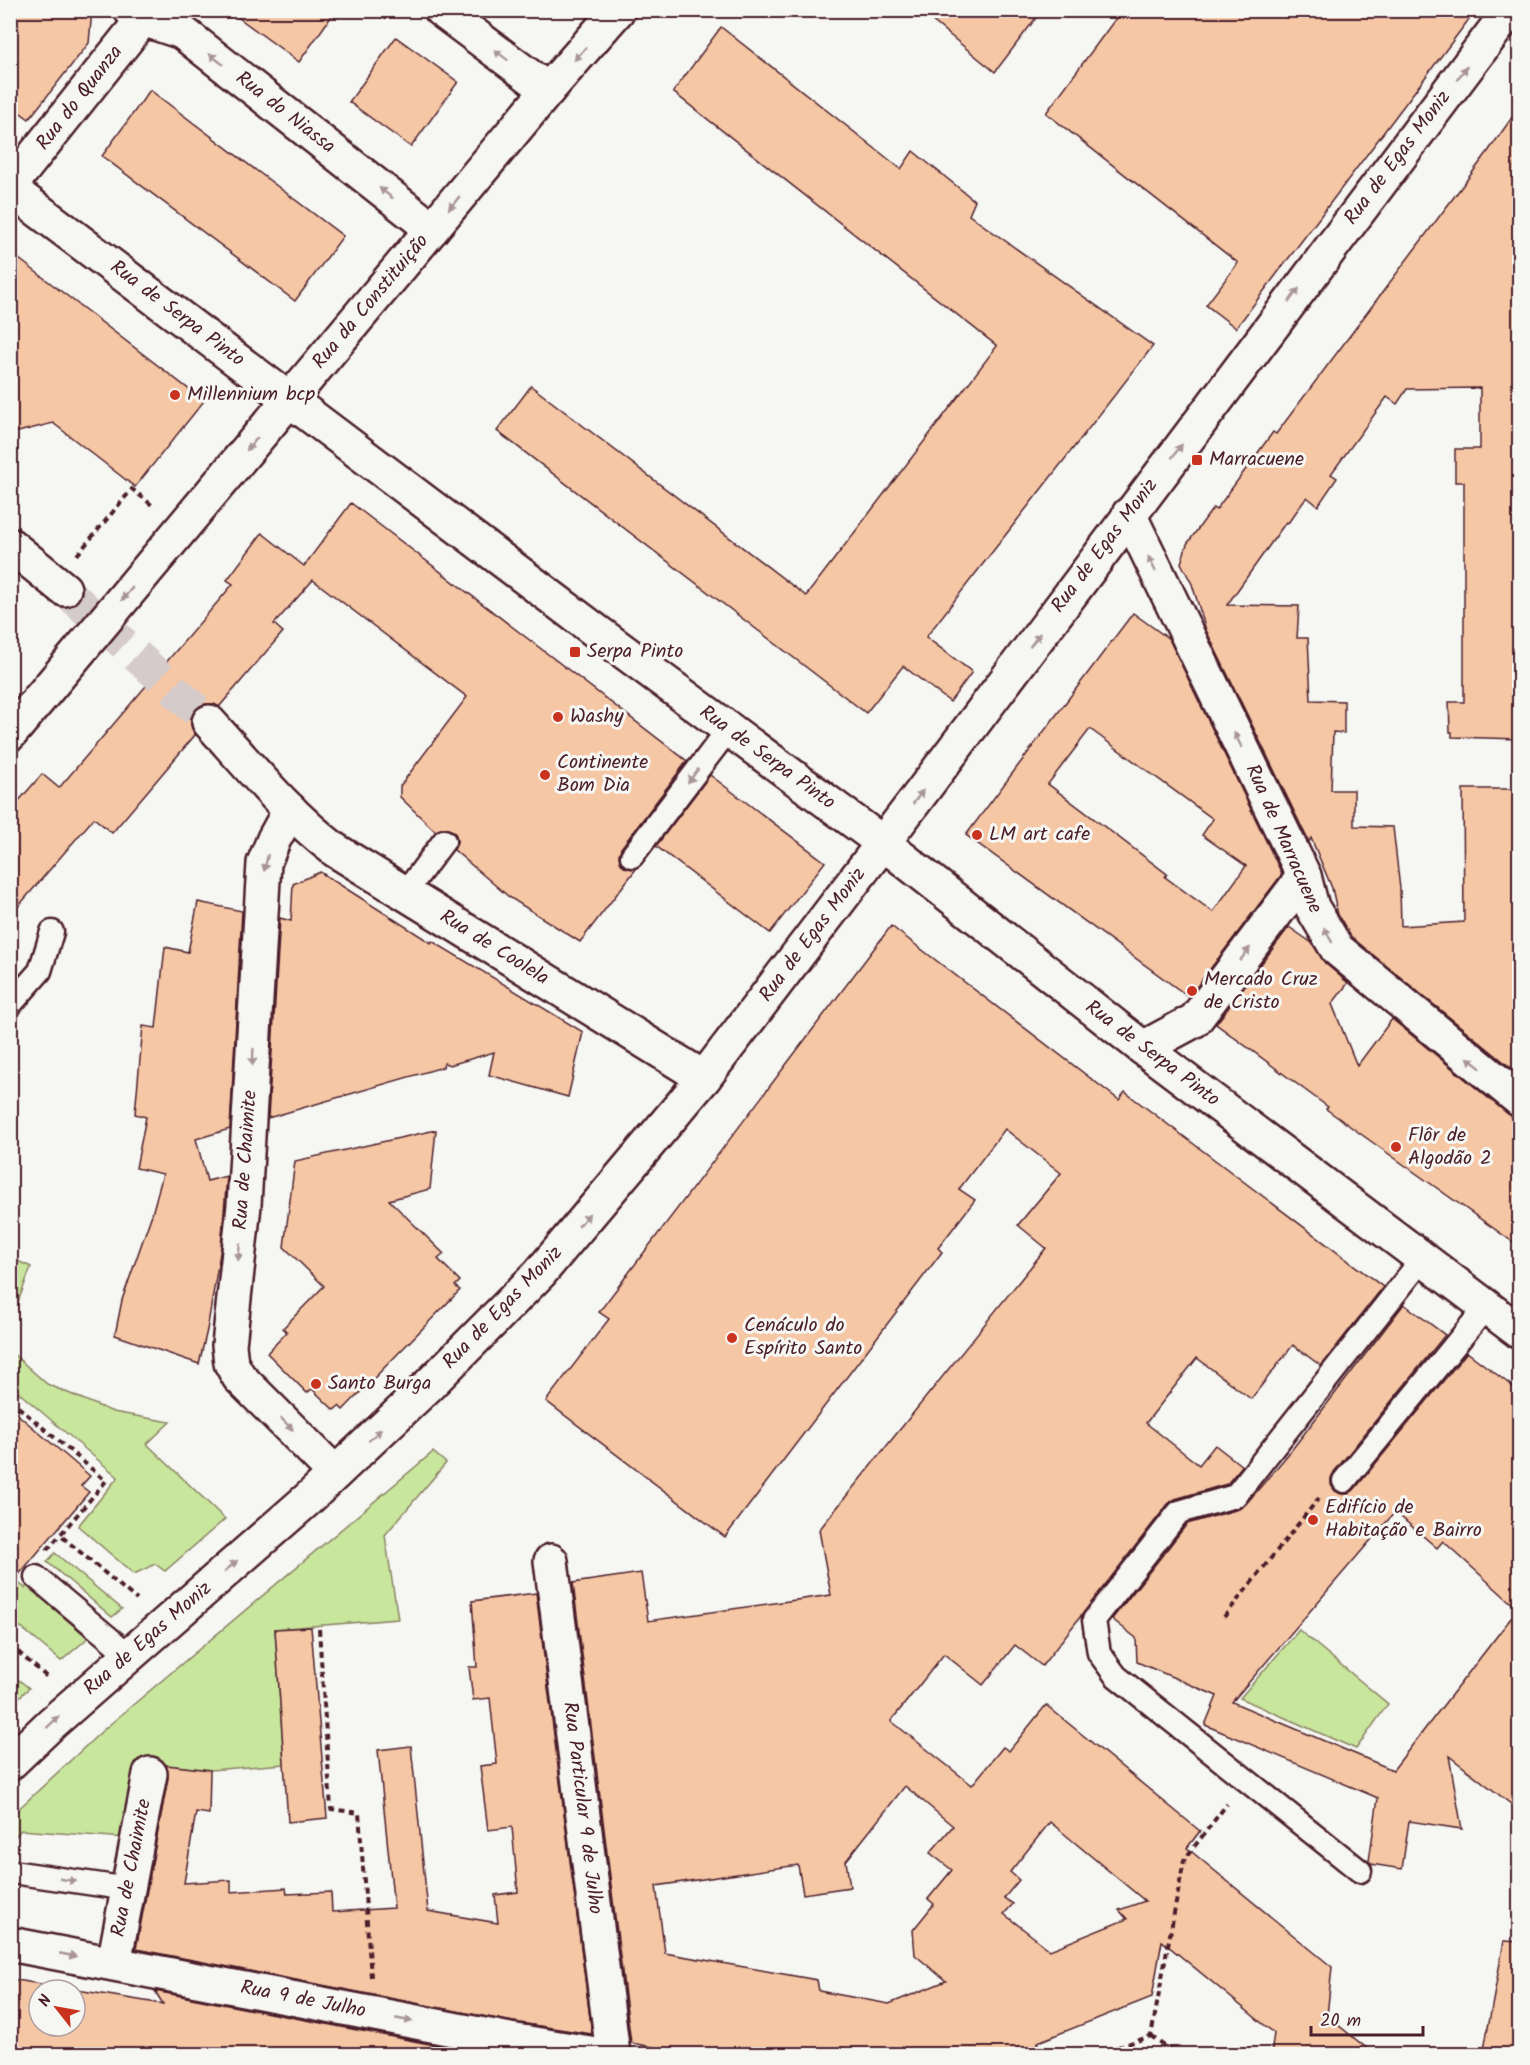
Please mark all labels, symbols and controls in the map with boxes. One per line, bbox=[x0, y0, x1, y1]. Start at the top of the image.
street label: Rua do Quanza bbox=[28, 38, 132, 158]
one-way arrow bbox=[573, 47, 587, 62]
one-way arrow bbox=[494, 50, 509, 62]
one-way arrow bbox=[208, 53, 224, 66]
street label: Rua do Niassa bbox=[228, 63, 342, 163]
one-way arrow bbox=[1456, 65, 1468, 80]
street label: Rua de Egas Moniz bbox=[1337, 84, 1460, 232]
one-way arrow bbox=[378, 186, 394, 199]
one-way arrow bbox=[447, 195, 460, 211]
street label: Rua da Constituição bbox=[305, 227, 437, 377]
street label: Rua de Serpa Pinto bbox=[103, 252, 251, 376]
one-way arrow bbox=[1288, 288, 1300, 303]
place label: Millennium bcp bbox=[187, 379, 315, 411]
marker: Millennium bcp bbox=[168, 388, 182, 402]
one-way arrow bbox=[246, 436, 259, 451]
one-way arrow bbox=[1170, 443, 1183, 459]
place label: Marracuene bbox=[1209, 444, 1304, 476]
marker: Marracuene bbox=[1190, 453, 1204, 467]
street label: Rua de Egas Moniz bbox=[1044, 472, 1167, 620]
one-way arrow bbox=[1148, 556, 1157, 573]
one-way arrow bbox=[121, 586, 134, 601]
one-way arrow bbox=[1029, 633, 1041, 649]
place label: Serpa Pinto bbox=[587, 636, 683, 668]
marker: Serpa Pinto bbox=[568, 645, 582, 659]
street label: Rua de Serpa Pinto bbox=[692, 697, 842, 819]
place label: Washy bbox=[570, 701, 624, 733]
marker: Washy bbox=[551, 710, 565, 724]
one-way arrow bbox=[1233, 731, 1242, 748]
place label: Continente Bom Dia bbox=[557, 747, 648, 802]
street label: Rua de Marracuene bbox=[1236, 759, 1330, 919]
marker: Continente Bom Dia bbox=[538, 768, 552, 782]
one-way arrow bbox=[687, 768, 699, 784]
one-way arrow bbox=[912, 789, 924, 805]
place label: LM art cafe bbox=[989, 819, 1090, 851]
marker: LM art cafe bbox=[970, 828, 984, 842]
one-way arrow bbox=[261, 854, 270, 873]
street label: Rua de Egas Moniz bbox=[752, 861, 875, 1009]
street label: Rua de Coolela bbox=[433, 902, 555, 994]
one-way arrow bbox=[1323, 927, 1334, 943]
one-way arrow bbox=[1239, 946, 1251, 961]
place label: Mercado Cruz de Cristo bbox=[1204, 964, 1318, 1019]
marker: Mercado Cruz de Cristo bbox=[1185, 984, 1199, 998]
street label: Rua de Serpa Pinto bbox=[1078, 992, 1226, 1116]
one-way arrow bbox=[248, 1048, 257, 1067]
one-way arrow bbox=[1466, 1057, 1482, 1070]
street label: Rua de Chaimite bbox=[225, 1089, 267, 1231]
place label: Flôr de Algodão 2 bbox=[1408, 1120, 1492, 1175]
marker: Flôr de Algodão 2 bbox=[1389, 1140, 1403, 1154]
one-way arrow bbox=[577, 1213, 590, 1228]
street label: Rua de Egas Moniz bbox=[435, 1239, 571, 1377]
one-way arrow bbox=[234, 1242, 244, 1261]
place label: Cenáculo do Espírito Santo bbox=[744, 1310, 862, 1365]
marker: Cenáculo do Espírito Santo bbox=[725, 1331, 739, 1345]
place label: Santo Burga bbox=[328, 1368, 431, 1400]
marker: Santo Burga bbox=[309, 1377, 323, 1391]
one-way arrow bbox=[279, 1417, 294, 1431]
one-way arrow bbox=[368, 1429, 382, 1443]
place label: Edifício de Habitação e Bairro bbox=[1325, 1492, 1482, 1547]
marker: Edifício de Habitação e Bairro bbox=[1306, 1513, 1320, 1527]
one-way arrow bbox=[223, 1560, 238, 1573]
street label: Rua de Egas Moniz bbox=[76, 1574, 220, 1704]
street label: Rua Particular 9 de Julho bbox=[553, 1700, 611, 1916]
one-way arrow bbox=[45, 1716, 59, 1730]
street label: Rua de Chaimite bbox=[103, 1796, 161, 1940]
one-way arrow bbox=[58, 1875, 77, 1884]
one-way arrow bbox=[59, 1950, 78, 1959]
street label: Rua 9 de Julho bbox=[238, 1972, 368, 2028]
north arrow bbox=[27, 1978, 87, 2038]
text: N bbox=[32, 1990, 59, 2012]
scale bar bbox=[1311, 1999, 1424, 2037]
text: 20 m bbox=[1320, 2007, 1361, 2036]
one-way arrow bbox=[394, 2016, 413, 2025]

